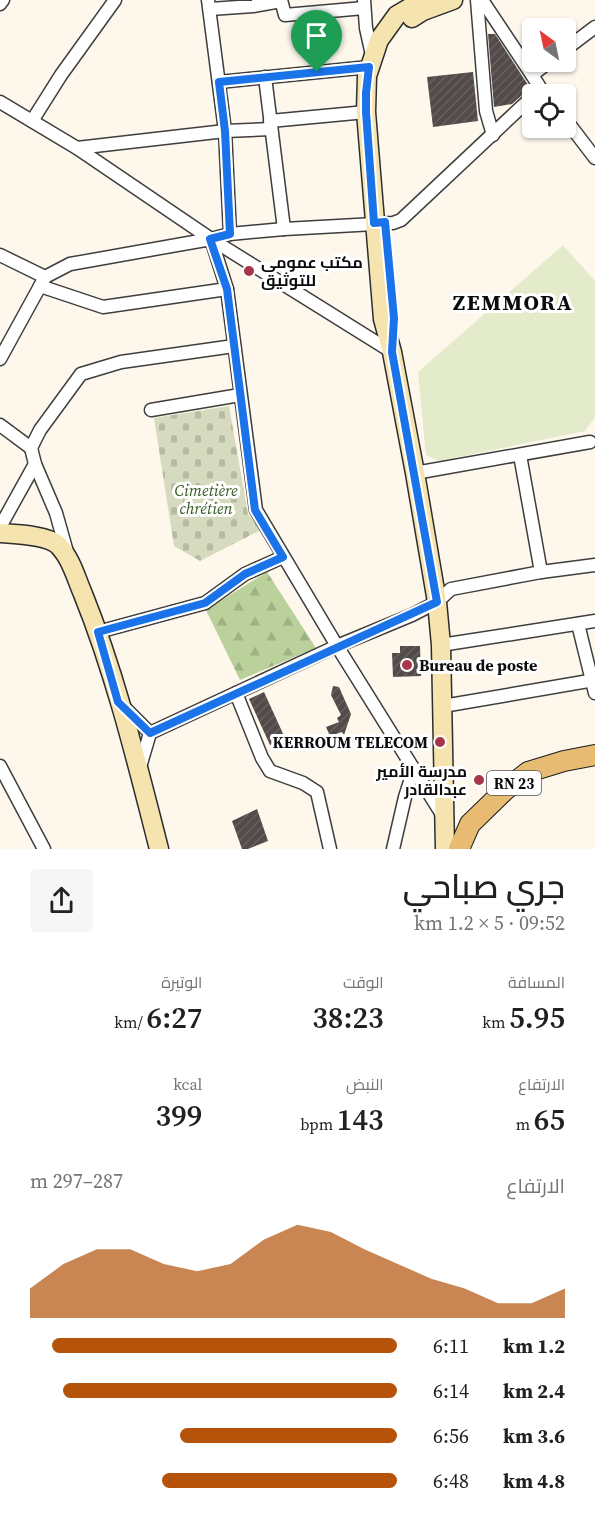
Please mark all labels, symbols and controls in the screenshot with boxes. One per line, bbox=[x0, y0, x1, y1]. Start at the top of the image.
pin bbox=[291, 10, 342, 72]
north arrow bbox=[522, 18, 576, 72]
map controls bbox=[522, 18, 576, 138]
icon: arrive bbox=[300, 19, 333, 52]
button: locate bbox=[522, 84, 576, 138]
place label: مكتب عمومي للتوثيق bbox=[261, 251, 363, 291]
marker: مكتب عمومي للتوثيق bbox=[242, 264, 256, 278]
district label: ZEMMORA bbox=[453, 287, 573, 317]
park label: Cimetière chrétien bbox=[174, 479, 238, 519]
place label: Bureau de poste bbox=[419, 654, 537, 676]
marker: Bureau de poste bbox=[400, 658, 414, 672]
place label: KERROUM TELECOM bbox=[273, 731, 428, 753]
marker: KERROUM TELECOM bbox=[433, 735, 447, 749]
place label: مدرسة الأمير عبدالقادر bbox=[375, 760, 467, 800]
road number: RN 23 bbox=[487, 771, 541, 795]
marker: مدرسة الأمير عبدالقادر bbox=[472, 773, 486, 787]
text: جري صباحي bbox=[403, 864, 565, 909]
button: share bbox=[30, 869, 93, 932]
text: 09:52 · 5 × 1.2 km bbox=[414, 909, 565, 937]
text: الوتيرة bbox=[161, 971, 202, 993]
text: الوقت bbox=[343, 971, 384, 993]
text: المسافة bbox=[508, 971, 565, 993]
text: 6:27 bbox=[147, 997, 202, 1038]
text: 38:23 bbox=[312, 997, 384, 1038]
text: 5.95 bbox=[509, 997, 565, 1038]
text: /km bbox=[114, 1011, 147, 1033]
text: km bbox=[482, 1011, 509, 1033]
text: kcal bbox=[173, 1073, 202, 1095]
text: النبض bbox=[346, 1073, 384, 1095]
text: الارتفاع bbox=[518, 1073, 565, 1095]
text: 399 bbox=[156, 1095, 202, 1136]
text: 143 bbox=[337, 1099, 384, 1140]
text: 65 bbox=[534, 1099, 565, 1140]
text: bpm bbox=[300, 1113, 337, 1135]
text: m bbox=[516, 1113, 534, 1135]
text: 287–297 m bbox=[30, 1167, 123, 1195]
text: الارتفاع bbox=[506, 1172, 565, 1200]
text: 6:11 bbox=[433, 1332, 469, 1360]
text: 1.2 km bbox=[503, 1332, 565, 1360]
text: 6:14 bbox=[433, 1377, 469, 1405]
text: 2.4 km bbox=[503, 1377, 565, 1405]
text: 6:56 bbox=[433, 1422, 469, 1450]
text: 3.6 km bbox=[503, 1422, 565, 1450]
text: 6:48 bbox=[433, 1467, 469, 1495]
text: 4.8 km bbox=[503, 1467, 565, 1495]

